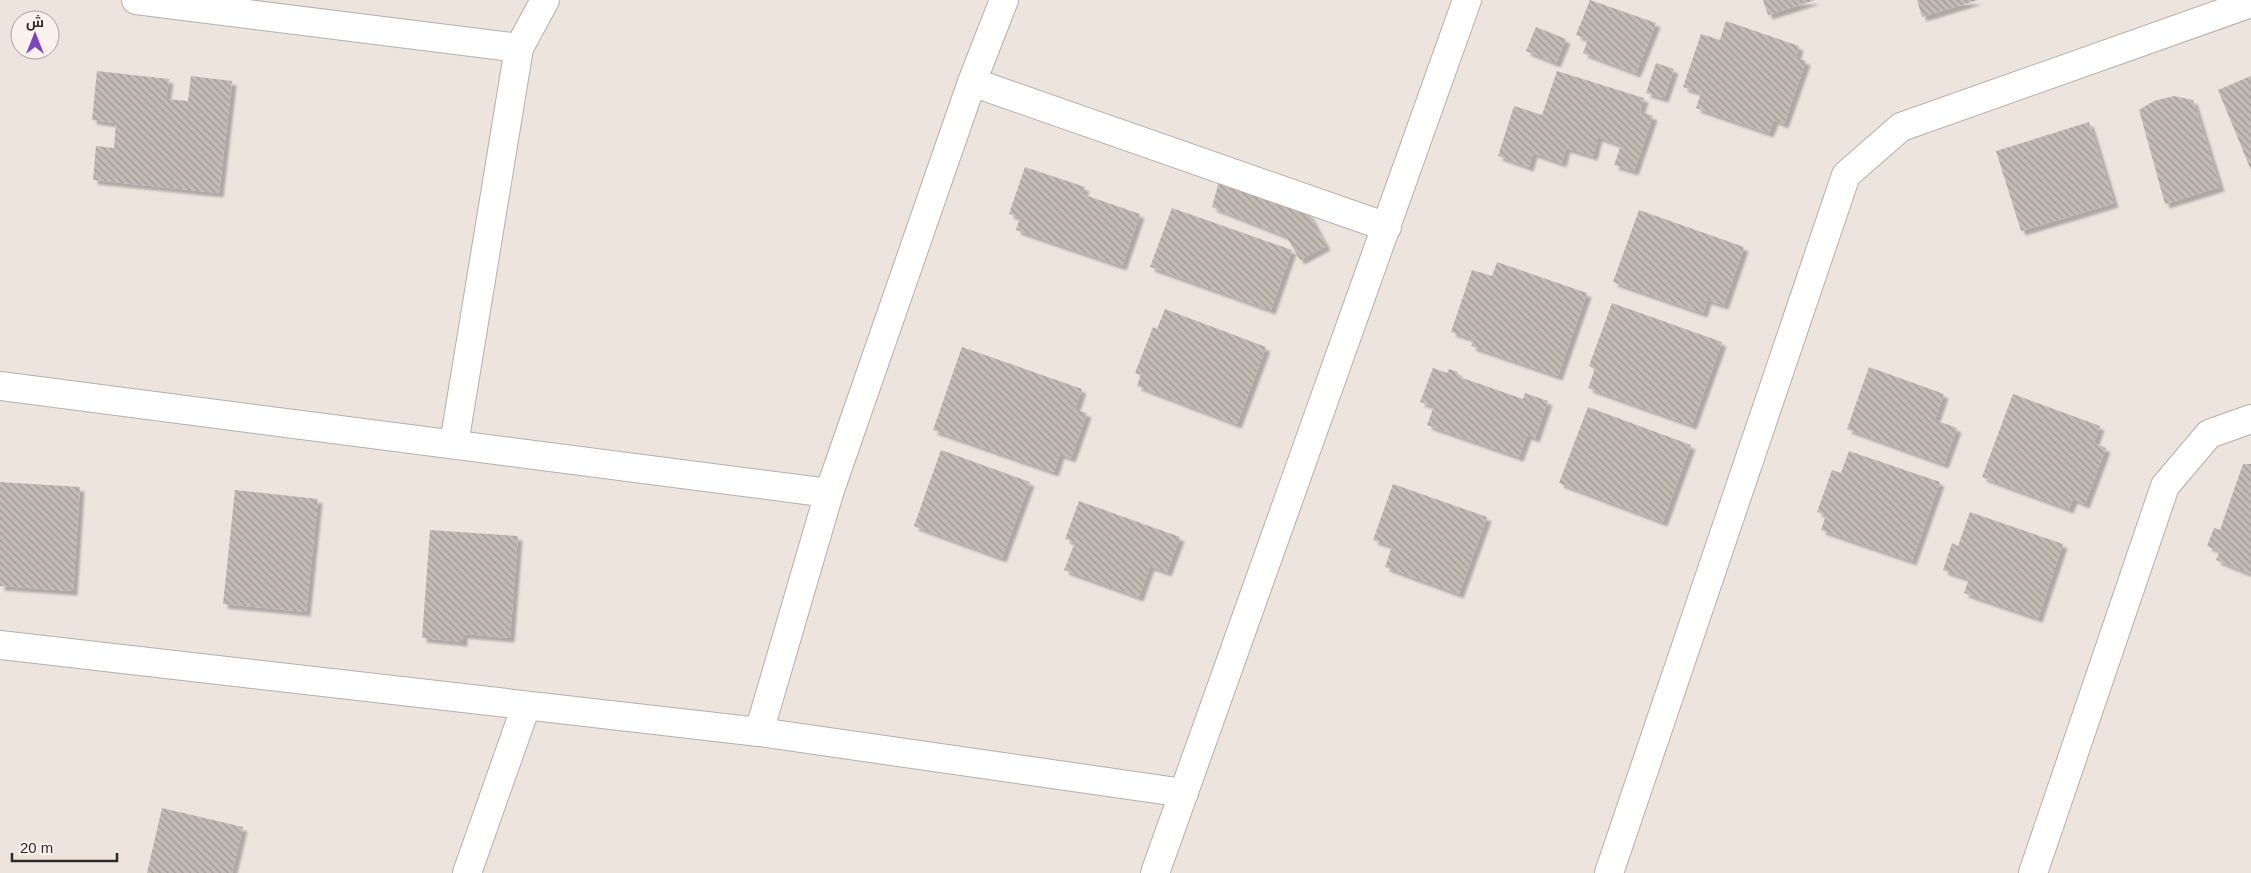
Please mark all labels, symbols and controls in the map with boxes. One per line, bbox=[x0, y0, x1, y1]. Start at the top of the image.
north arrow bbox=[10, 10, 60, 60]
text: ش bbox=[26, 14, 44, 31]
scale bar bbox=[12, 830, 118, 862]
text: 20 m bbox=[20, 839, 53, 856]

